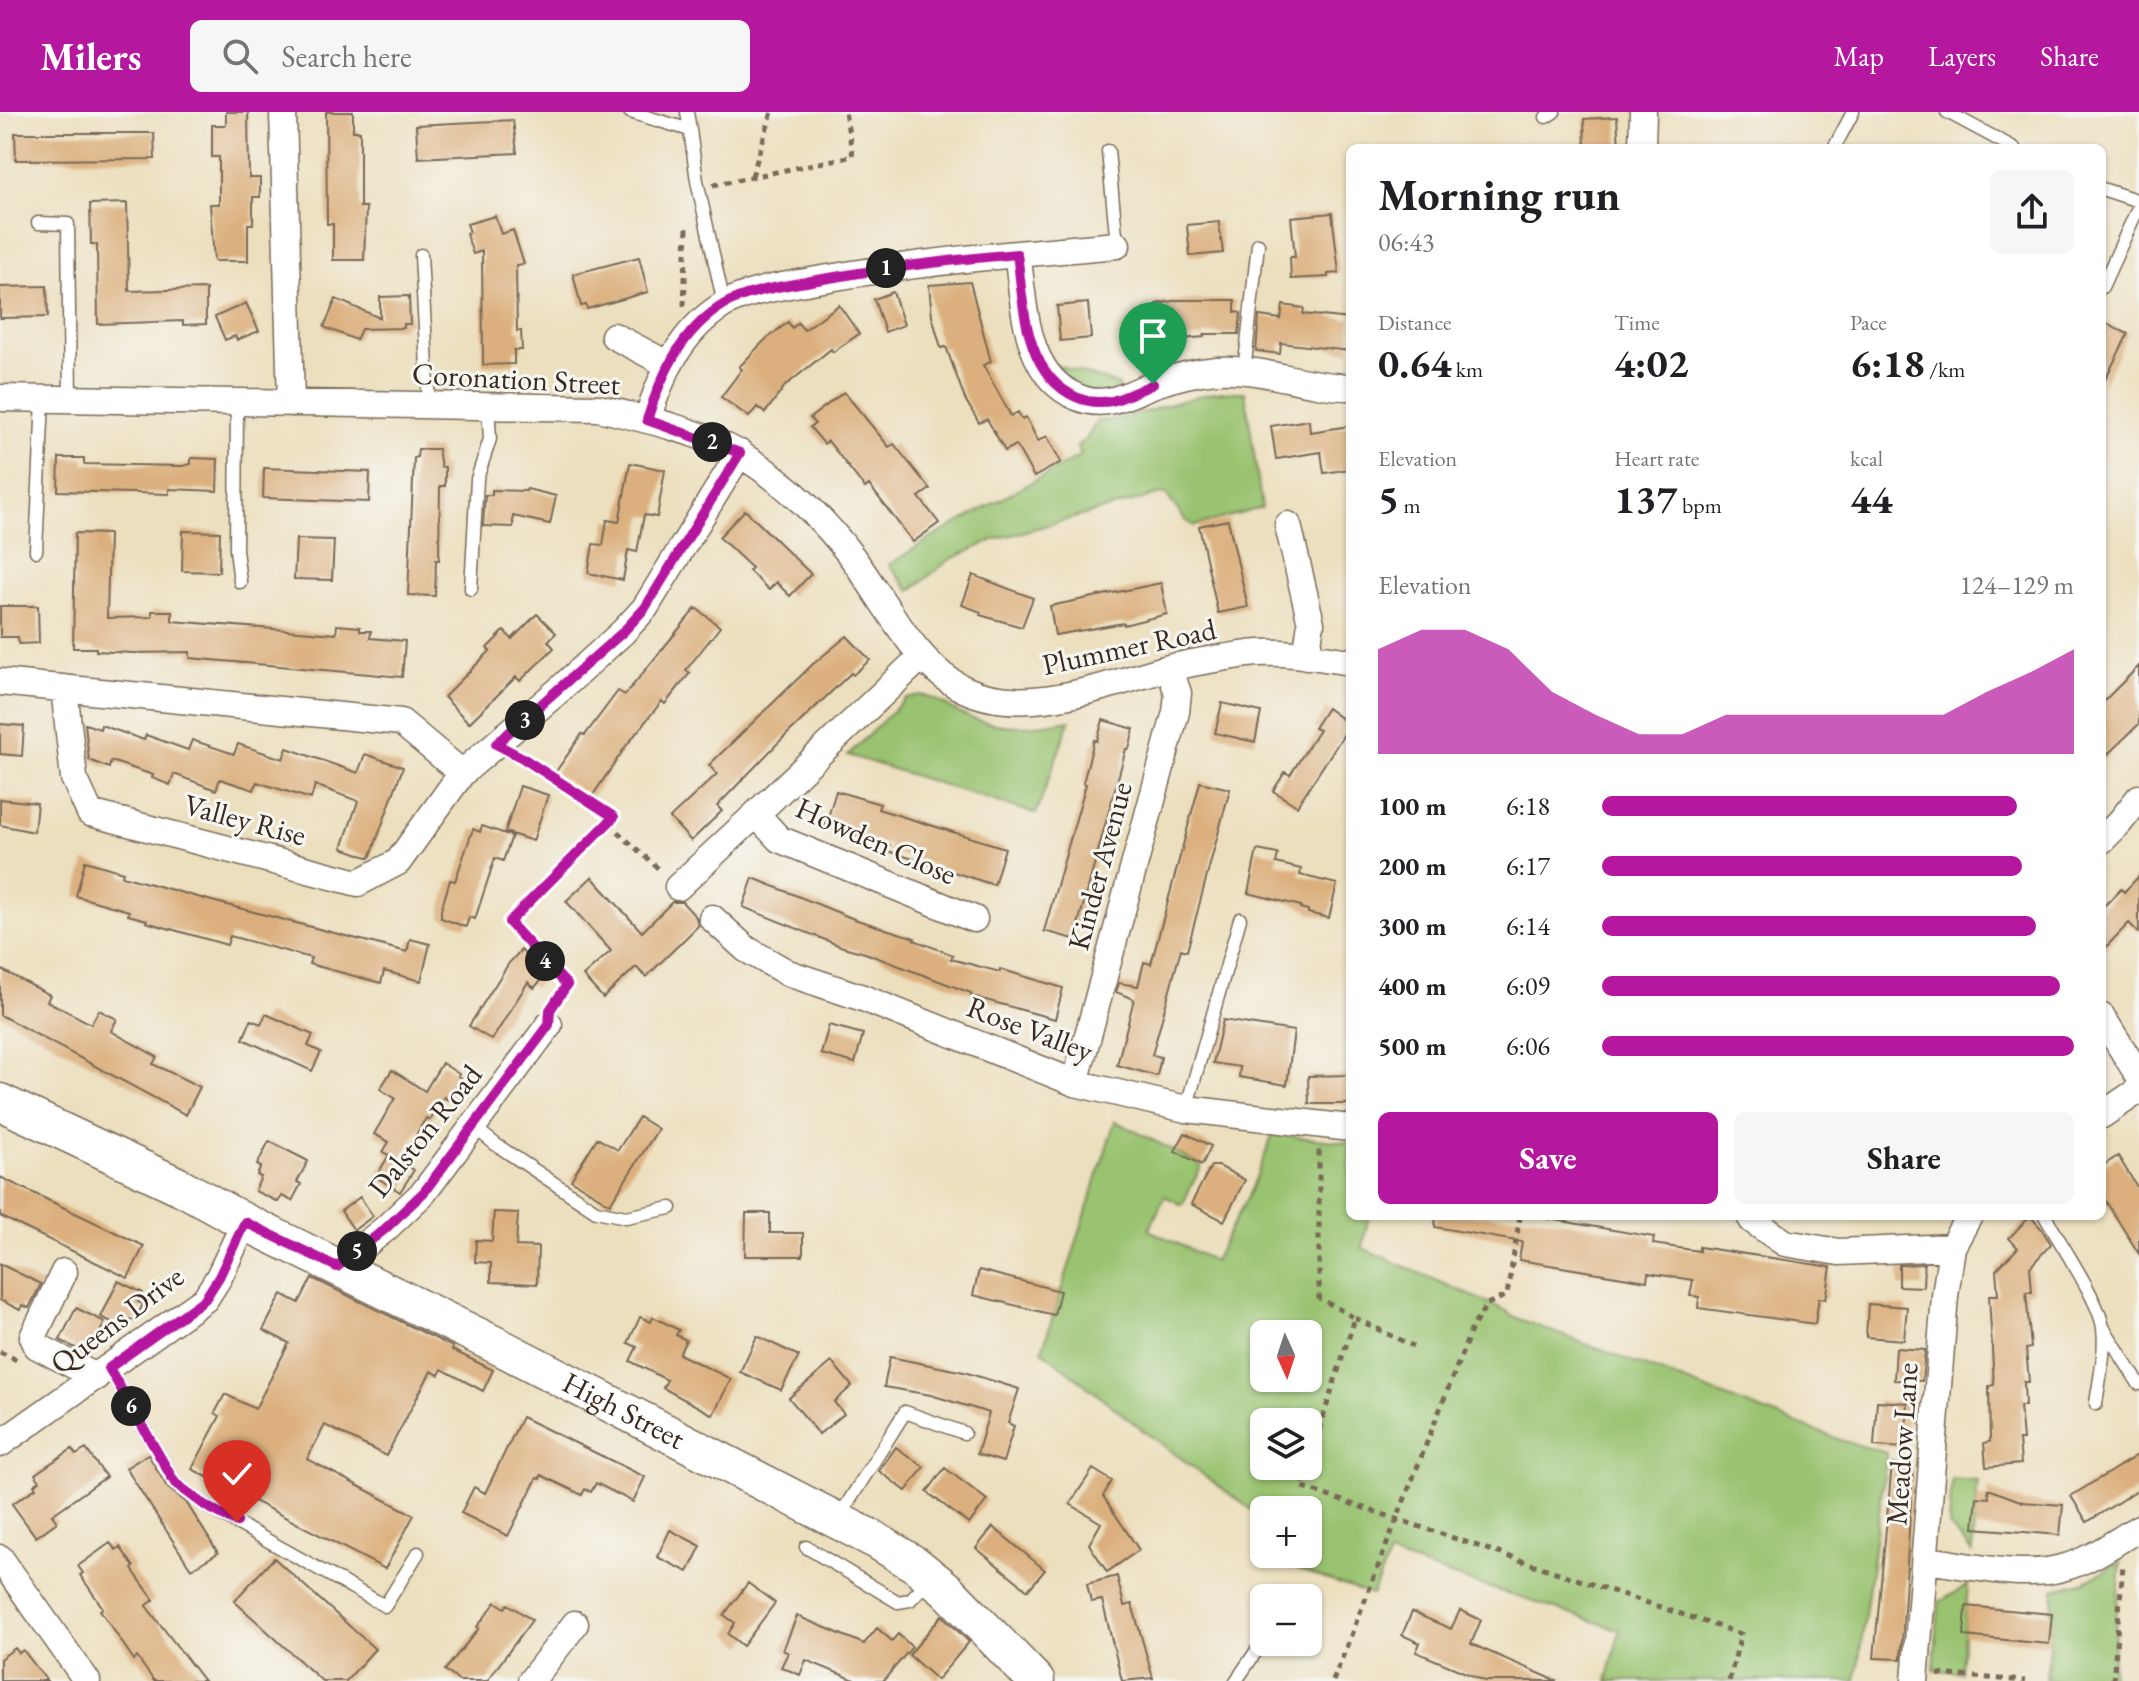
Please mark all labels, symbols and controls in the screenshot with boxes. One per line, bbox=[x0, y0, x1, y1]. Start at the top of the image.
search box bbox=[190, 20, 750, 92]
text: Milers bbox=[40, 32, 142, 81]
icon: search bbox=[218, 34, 262, 78]
text: Search here bbox=[282, 37, 412, 76]
text: Map bbox=[1834, 38, 1884, 74]
text: Layers bbox=[1928, 38, 1996, 74]
text: Share bbox=[2040, 38, 2099, 74]
text: Morning run bbox=[1378, 166, 1620, 223]
button: share bbox=[1990, 170, 2074, 254]
text: 06:43 bbox=[1378, 225, 1434, 259]
pin: 1 bbox=[866, 248, 906, 288]
text: 1 bbox=[880, 253, 892, 282]
pin bbox=[1119, 302, 1187, 384]
text: Distance bbox=[1378, 308, 1451, 337]
text: Time bbox=[1614, 308, 1660, 337]
text: Pace bbox=[1850, 308, 1887, 337]
icon: arrive bbox=[1131, 314, 1175, 358]
text: 0.64 bbox=[1378, 337, 1451, 389]
text: 4:02 bbox=[1614, 337, 1689, 389]
text: 6:18 bbox=[1850, 337, 1925, 389]
street label: Coronation Street bbox=[411, 354, 622, 403]
text: km bbox=[1451, 355, 1483, 384]
text: /km bbox=[1925, 355, 1965, 384]
pin: 2 bbox=[692, 422, 732, 462]
text: 2 bbox=[706, 427, 718, 456]
text: Elevation bbox=[1378, 444, 1457, 473]
text: Heart rate bbox=[1614, 444, 1699, 473]
text: kcal bbox=[1850, 444, 1883, 473]
text: 5 bbox=[1378, 473, 1399, 525]
text: 137 bbox=[1614, 473, 1677, 525]
text: 44 bbox=[1850, 473, 1892, 525]
text: m bbox=[1399, 491, 1421, 520]
text: bpm bbox=[1677, 491, 1722, 520]
text: Elevation bbox=[1378, 568, 1472, 602]
text: 124–129 m bbox=[1959, 568, 2074, 602]
street label: Plummer Road bbox=[1038, 609, 1220, 684]
pin: 3 bbox=[505, 700, 545, 740]
text: 3 bbox=[519, 705, 531, 734]
street label: Kinder Avenue bbox=[1058, 777, 1141, 954]
street label: Valley Rise bbox=[180, 785, 310, 854]
street label: Howden Close bbox=[790, 788, 963, 893]
text: 100 m bbox=[1378, 789, 1446, 823]
text: 6:18 bbox=[1506, 789, 1550, 823]
text: 200 m bbox=[1378, 849, 1446, 883]
text: 6:17 bbox=[1506, 849, 1550, 883]
text: 300 m bbox=[1378, 909, 1446, 943]
text: 6:14 bbox=[1506, 909, 1550, 943]
pin: 4 bbox=[525, 941, 565, 981]
text: 4 bbox=[539, 946, 551, 975]
text: 400 m bbox=[1378, 969, 1446, 1003]
text: 6:09 bbox=[1506, 969, 1550, 1003]
street label: Rose Valley bbox=[962, 987, 1100, 1071]
text: 500 m bbox=[1378, 1029, 1446, 1063]
text: 6:06 bbox=[1506, 1029, 1550, 1063]
street label: Dalston Road bbox=[359, 1055, 491, 1205]
button: Save bbox=[1378, 1112, 1718, 1204]
button: Share bbox=[1734, 1112, 2074, 1204]
pin: 5 bbox=[337, 1231, 377, 1271]
text: 5 bbox=[351, 1236, 363, 1265]
street label: Queens Drive bbox=[42, 1257, 191, 1383]
north arrow bbox=[1250, 1320, 1322, 1392]
map controls bbox=[1250, 1320, 1322, 1656]
street label: Meadow Lane bbox=[1876, 1361, 1927, 1527]
street label: High Street bbox=[556, 1363, 692, 1458]
pin: 6 bbox=[111, 1386, 151, 1426]
text: 6 bbox=[125, 1391, 137, 1420]
button: layers bbox=[1250, 1408, 1322, 1480]
pin bbox=[203, 1440, 271, 1522]
icon: check bbox=[215, 1452, 259, 1496]
button: + bbox=[1250, 1496, 1322, 1568]
button: − bbox=[1250, 1584, 1322, 1656]

